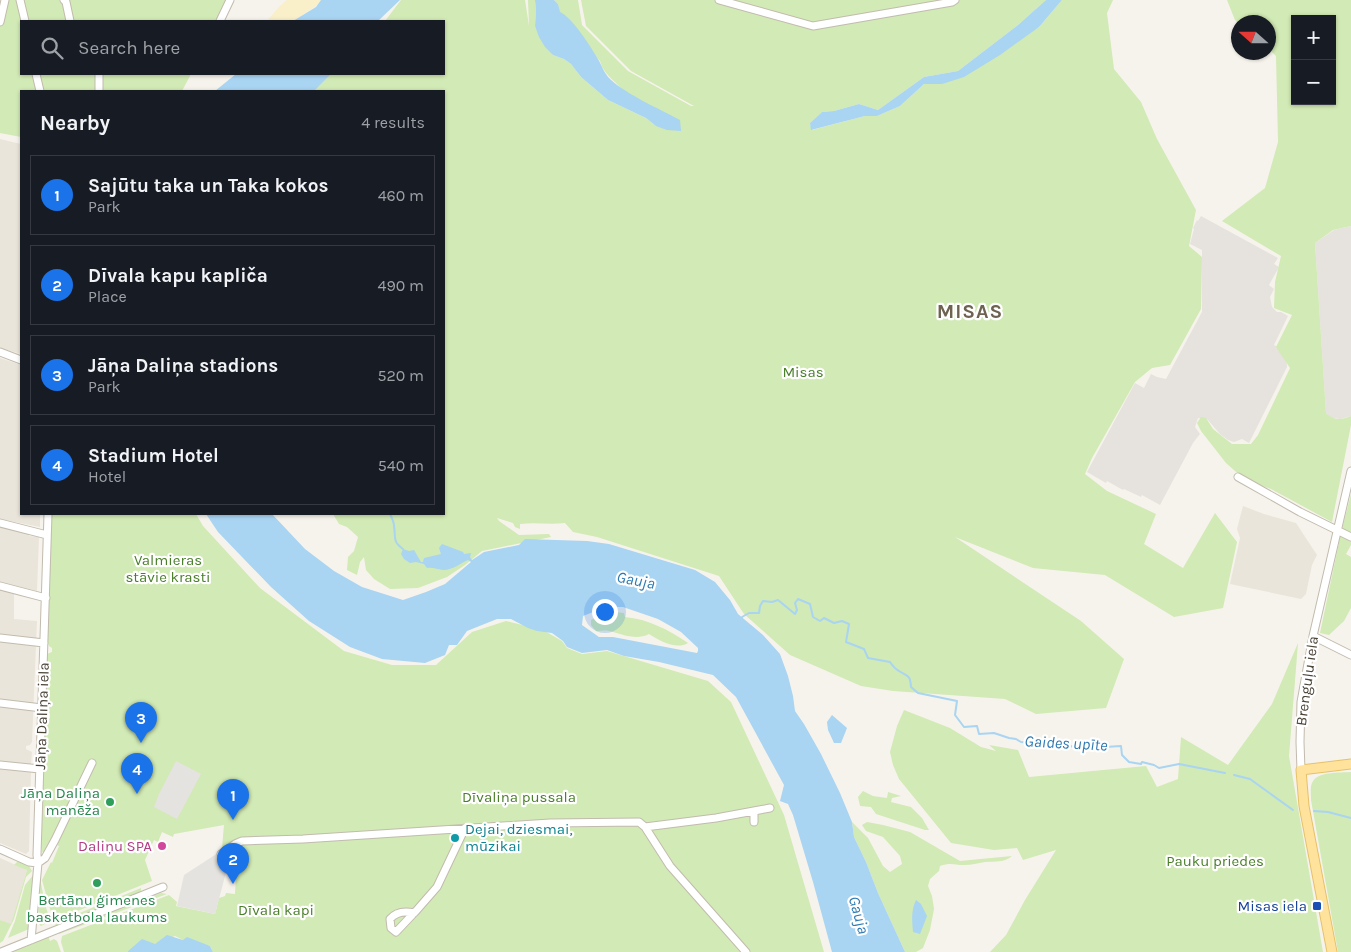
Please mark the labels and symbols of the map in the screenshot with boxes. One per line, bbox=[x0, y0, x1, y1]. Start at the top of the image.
north arrow bbox=[1231, 15, 1276, 60]
district label: MISAS bbox=[937, 300, 1003, 323]
park label: Misas bbox=[782, 363, 824, 381]
park label: Valmieras stāvie krasti bbox=[125, 551, 211, 586]
water label: Gauja bbox=[615, 567, 657, 593]
your location bbox=[592, 599, 618, 625]
street label: Brenguļu iela bbox=[1292, 635, 1322, 727]
street label: Jāņa Daliņa iela bbox=[31, 662, 53, 770]
pin: 3 bbox=[125, 702, 157, 743]
water label: Gaides upīte bbox=[1024, 731, 1109, 755]
pin: 4 bbox=[121, 753, 153, 794]
pin: 1 bbox=[217, 779, 249, 820]
place label: Jāņa Daliņa manēža bbox=[21, 784, 100, 819]
park label: Dīvaliņa pussala bbox=[462, 788, 576, 806]
marker: Jāņa Daliņa manēža bbox=[104, 796, 116, 808]
place label: Dejai, dziesmai, mūzikai bbox=[465, 820, 573, 855]
marker: Dejai, dziesmai, mūzikai bbox=[449, 832, 461, 844]
place label: Daliņu SPA bbox=[78, 837, 152, 855]
marker: Daliņu SPA bbox=[156, 840, 168, 852]
pin: 2 bbox=[217, 843, 249, 884]
park label: Pauku priedes bbox=[1166, 852, 1264, 870]
marker: Bertānu ģimenes basketbola laukums bbox=[91, 877, 103, 889]
place label: Bertānu ģimenes basketbola laukums bbox=[27, 891, 167, 926]
water label: Gauja bbox=[845, 894, 873, 936]
place label: Misas iela bbox=[1238, 897, 1307, 915]
marker: Misas iela bbox=[1311, 900, 1323, 912]
park label: Dīvala kapi bbox=[238, 901, 314, 919]

